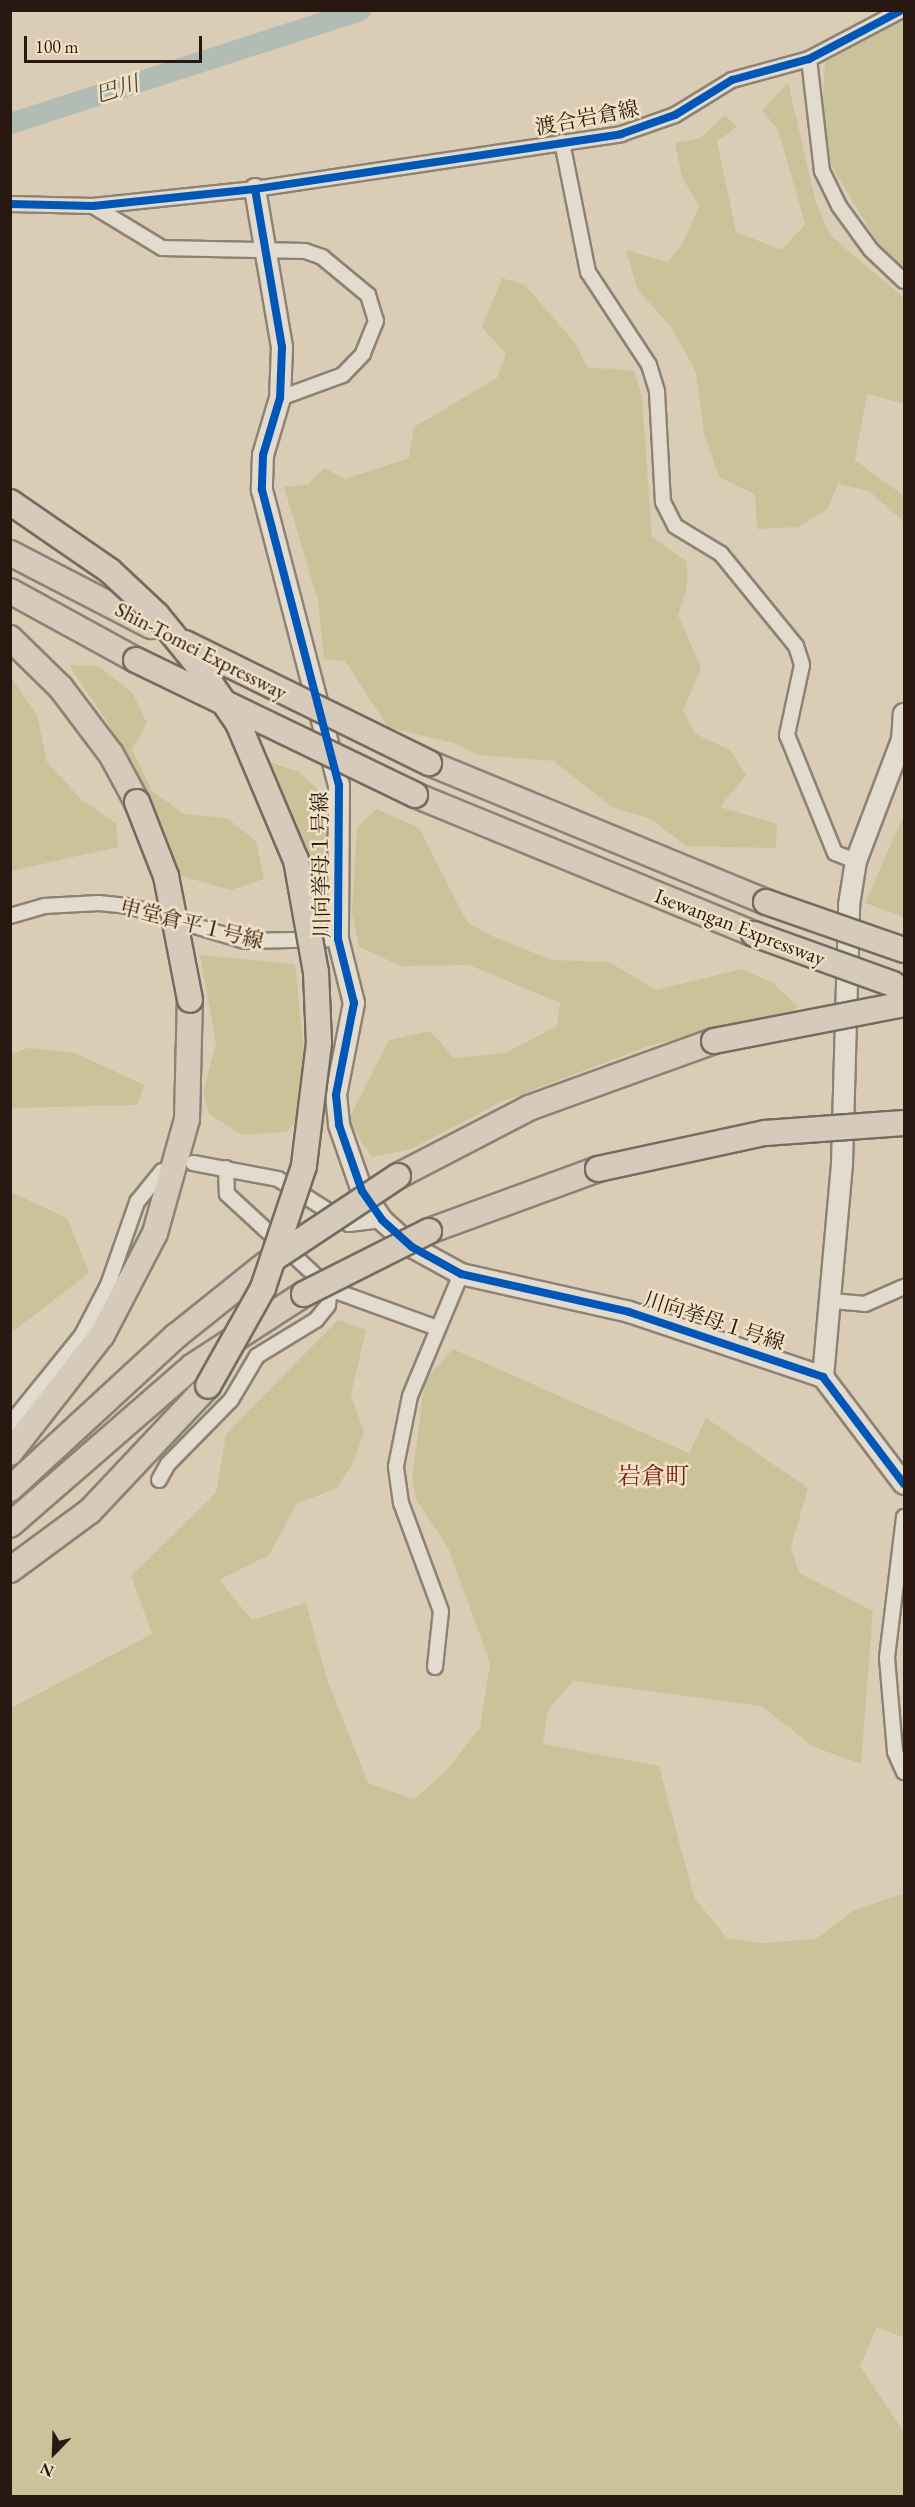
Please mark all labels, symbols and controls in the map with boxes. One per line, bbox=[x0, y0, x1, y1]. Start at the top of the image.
scale bar bbox=[27, 24, 206, 62]
text: 100 m bbox=[35, 35, 79, 58]
water label: 巴川 bbox=[92, 70, 142, 108]
street label: 渡合岩倉線 bbox=[533, 96, 641, 140]
street label: Shin-Tomei Expressway bbox=[111, 597, 291, 705]
street label: 川向挙母１号線 bbox=[307, 791, 335, 939]
street label: Isewangan Expressway bbox=[651, 883, 829, 971]
street label: 申堂倉平１号線 bbox=[118, 894, 266, 954]
street label: 川向挙母１号線 bbox=[640, 1286, 788, 1356]
district label: 岩倉町 bbox=[617, 1462, 689, 1490]
north arrow bbox=[24, 2423, 84, 2483]
text: N bbox=[37, 2458, 57, 2482]

